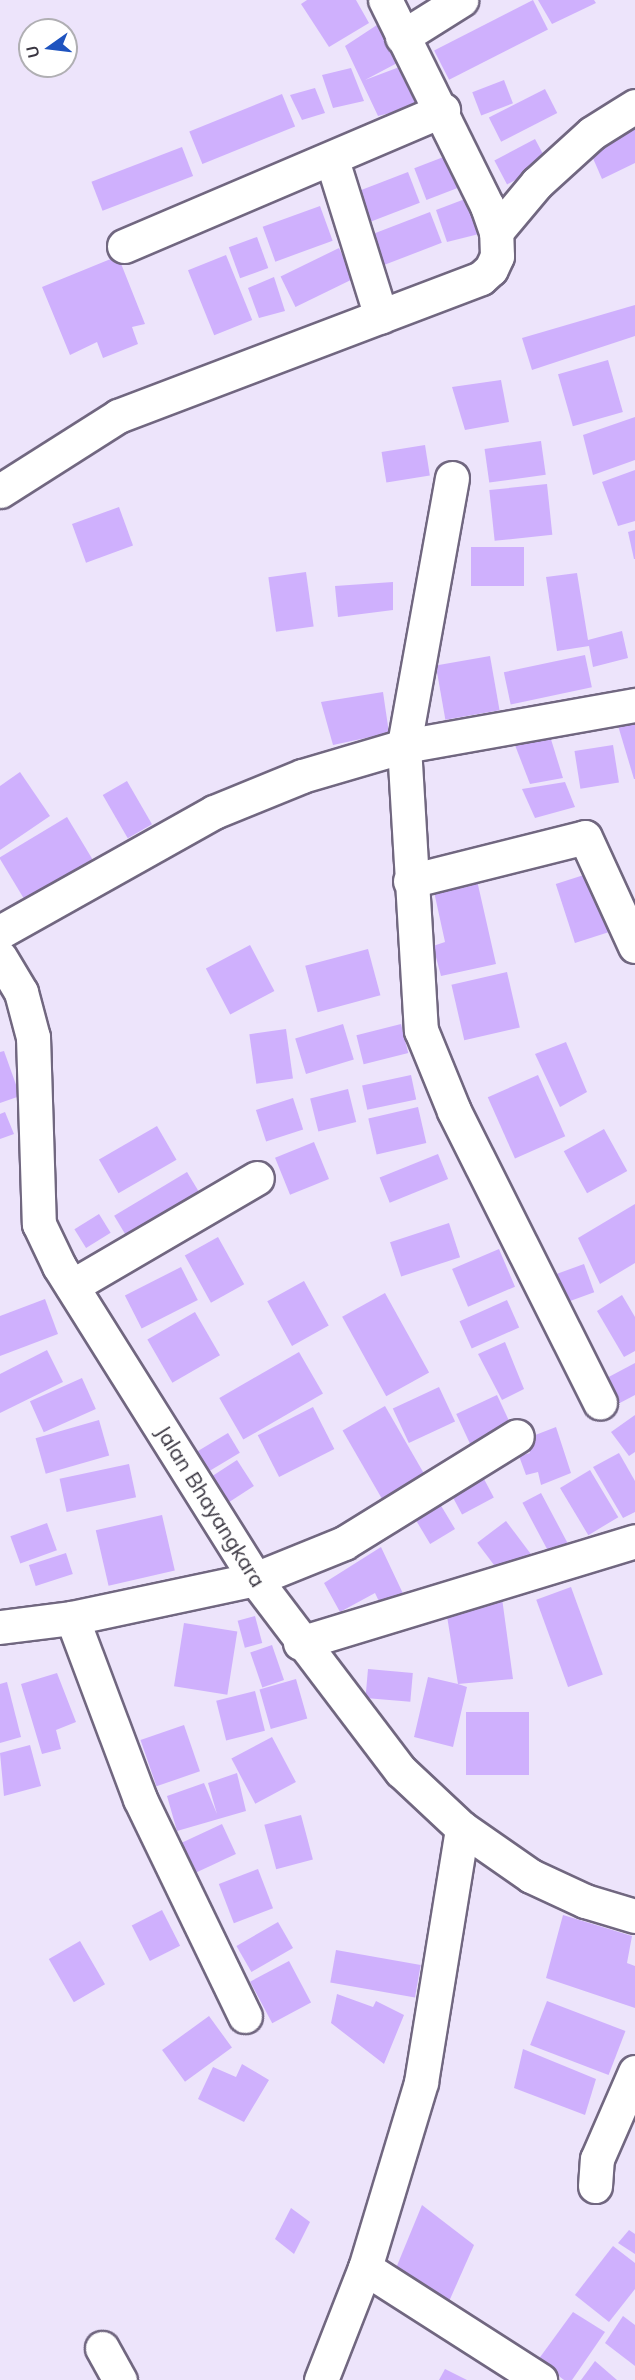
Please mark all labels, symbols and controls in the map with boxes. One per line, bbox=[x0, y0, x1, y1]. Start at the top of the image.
north arrow bbox=[18, 18, 78, 78]
text: U bbox=[21, 44, 44, 60]
street label: Jalan Bhayangkara bbox=[151, 1420, 271, 1592]

